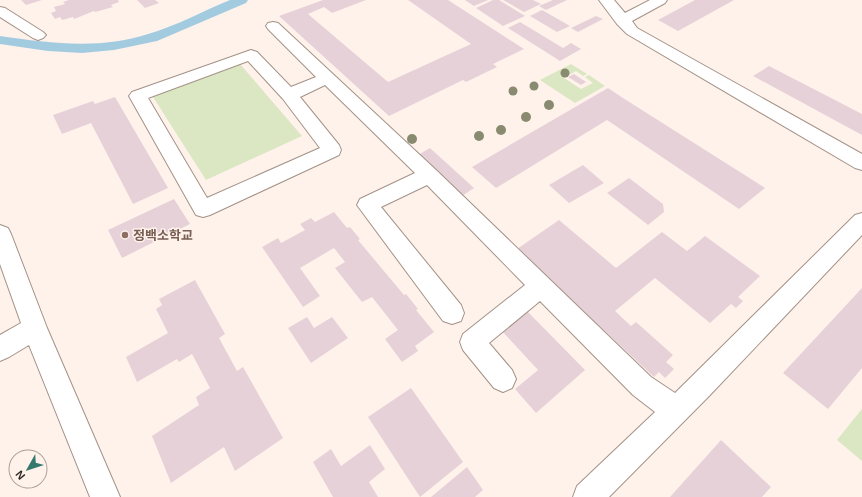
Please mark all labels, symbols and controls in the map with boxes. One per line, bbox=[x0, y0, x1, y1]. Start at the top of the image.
place label: 정백소학교 bbox=[133, 228, 193, 243]
marker: 정백소학교 bbox=[120, 230, 130, 240]
north arrow bbox=[8, 449, 48, 489]
text: N bbox=[13, 468, 27, 482]

